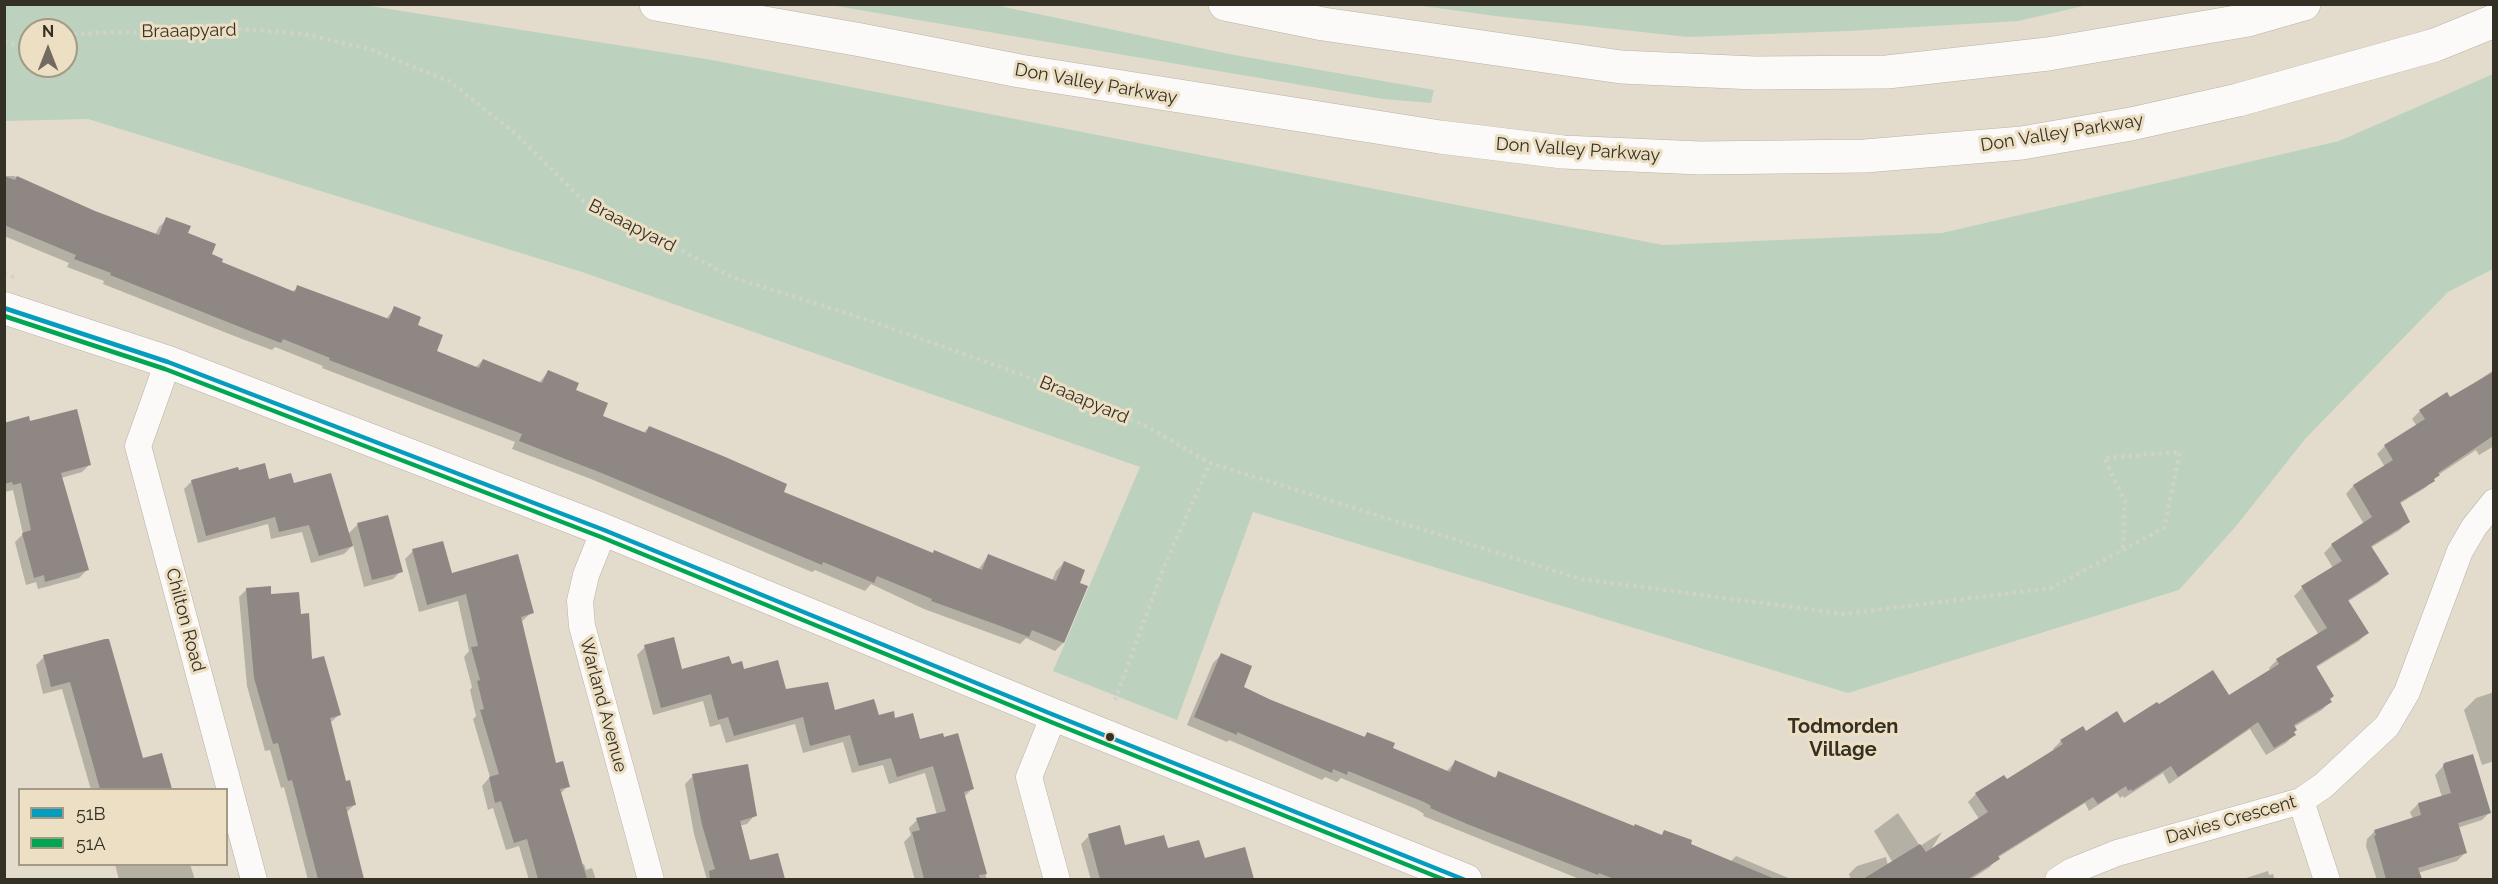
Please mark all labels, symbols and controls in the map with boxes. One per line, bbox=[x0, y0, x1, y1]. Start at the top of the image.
north arrow bbox=[18, 18, 78, 78]
street label: Braaapyard bbox=[141, 19, 237, 43]
text: N bbox=[42, 22, 54, 41]
street label: Don Valley Parkway bbox=[1013, 59, 1179, 109]
street label: Don Valley Parkway bbox=[1979, 109, 2145, 157]
street label: Don Valley Parkway bbox=[1495, 133, 1661, 167]
street label: Braaapyard bbox=[585, 195, 679, 257]
street label: Braaapyard bbox=[1036, 371, 1132, 429]
street label: Chilton Road bbox=[161, 566, 209, 674]
street label: Warland Avenue bbox=[575, 635, 631, 775]
district label: Todmorden Village bbox=[1788, 715, 1898, 762]
unlabelled marker bbox=[1104, 731, 1116, 743]
legend bbox=[18, 788, 228, 866]
street label: Davies Crescent bbox=[2164, 791, 2298, 849]
text: 51B bbox=[76, 803, 106, 824]
text: 51A bbox=[76, 833, 106, 854]

